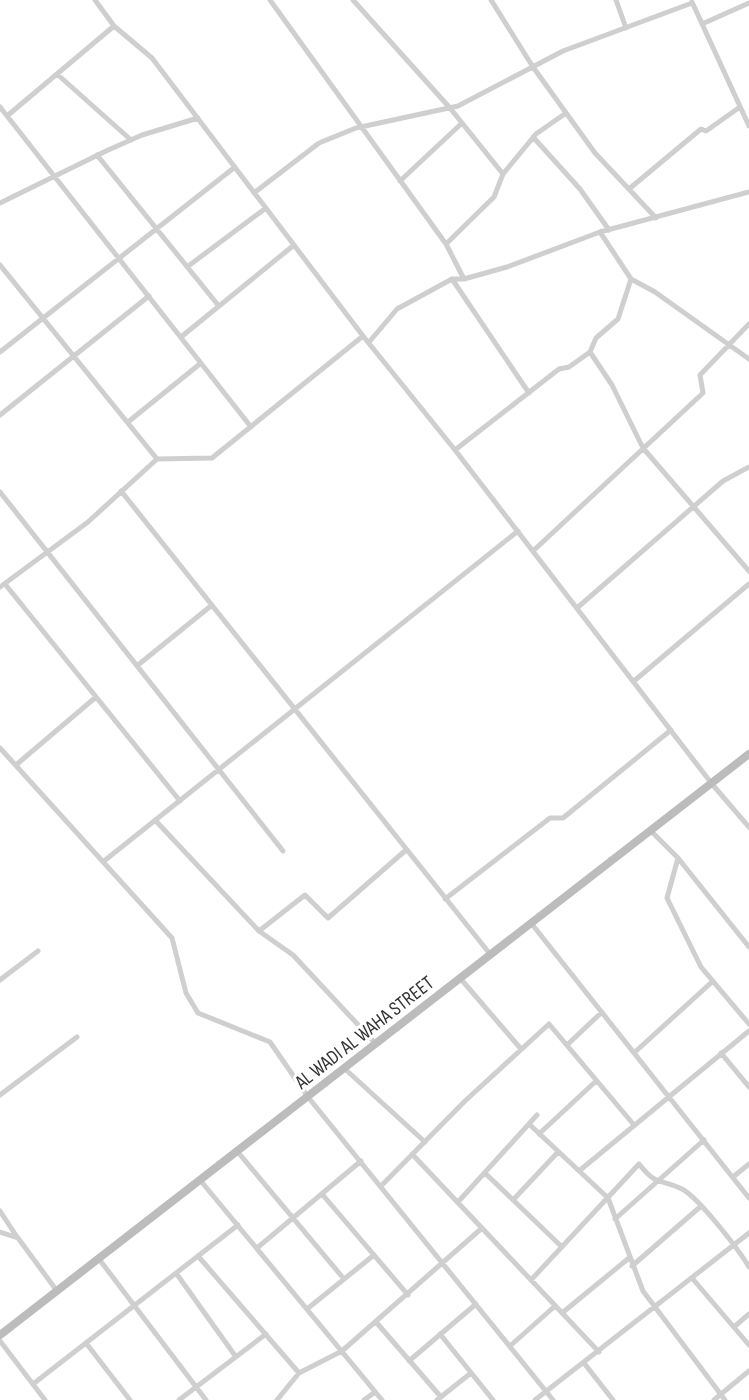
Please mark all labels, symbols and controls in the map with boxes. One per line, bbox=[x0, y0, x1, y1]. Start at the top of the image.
street label: AL WADI AL WAHA STREET bbox=[290, 971, 439, 1095]

